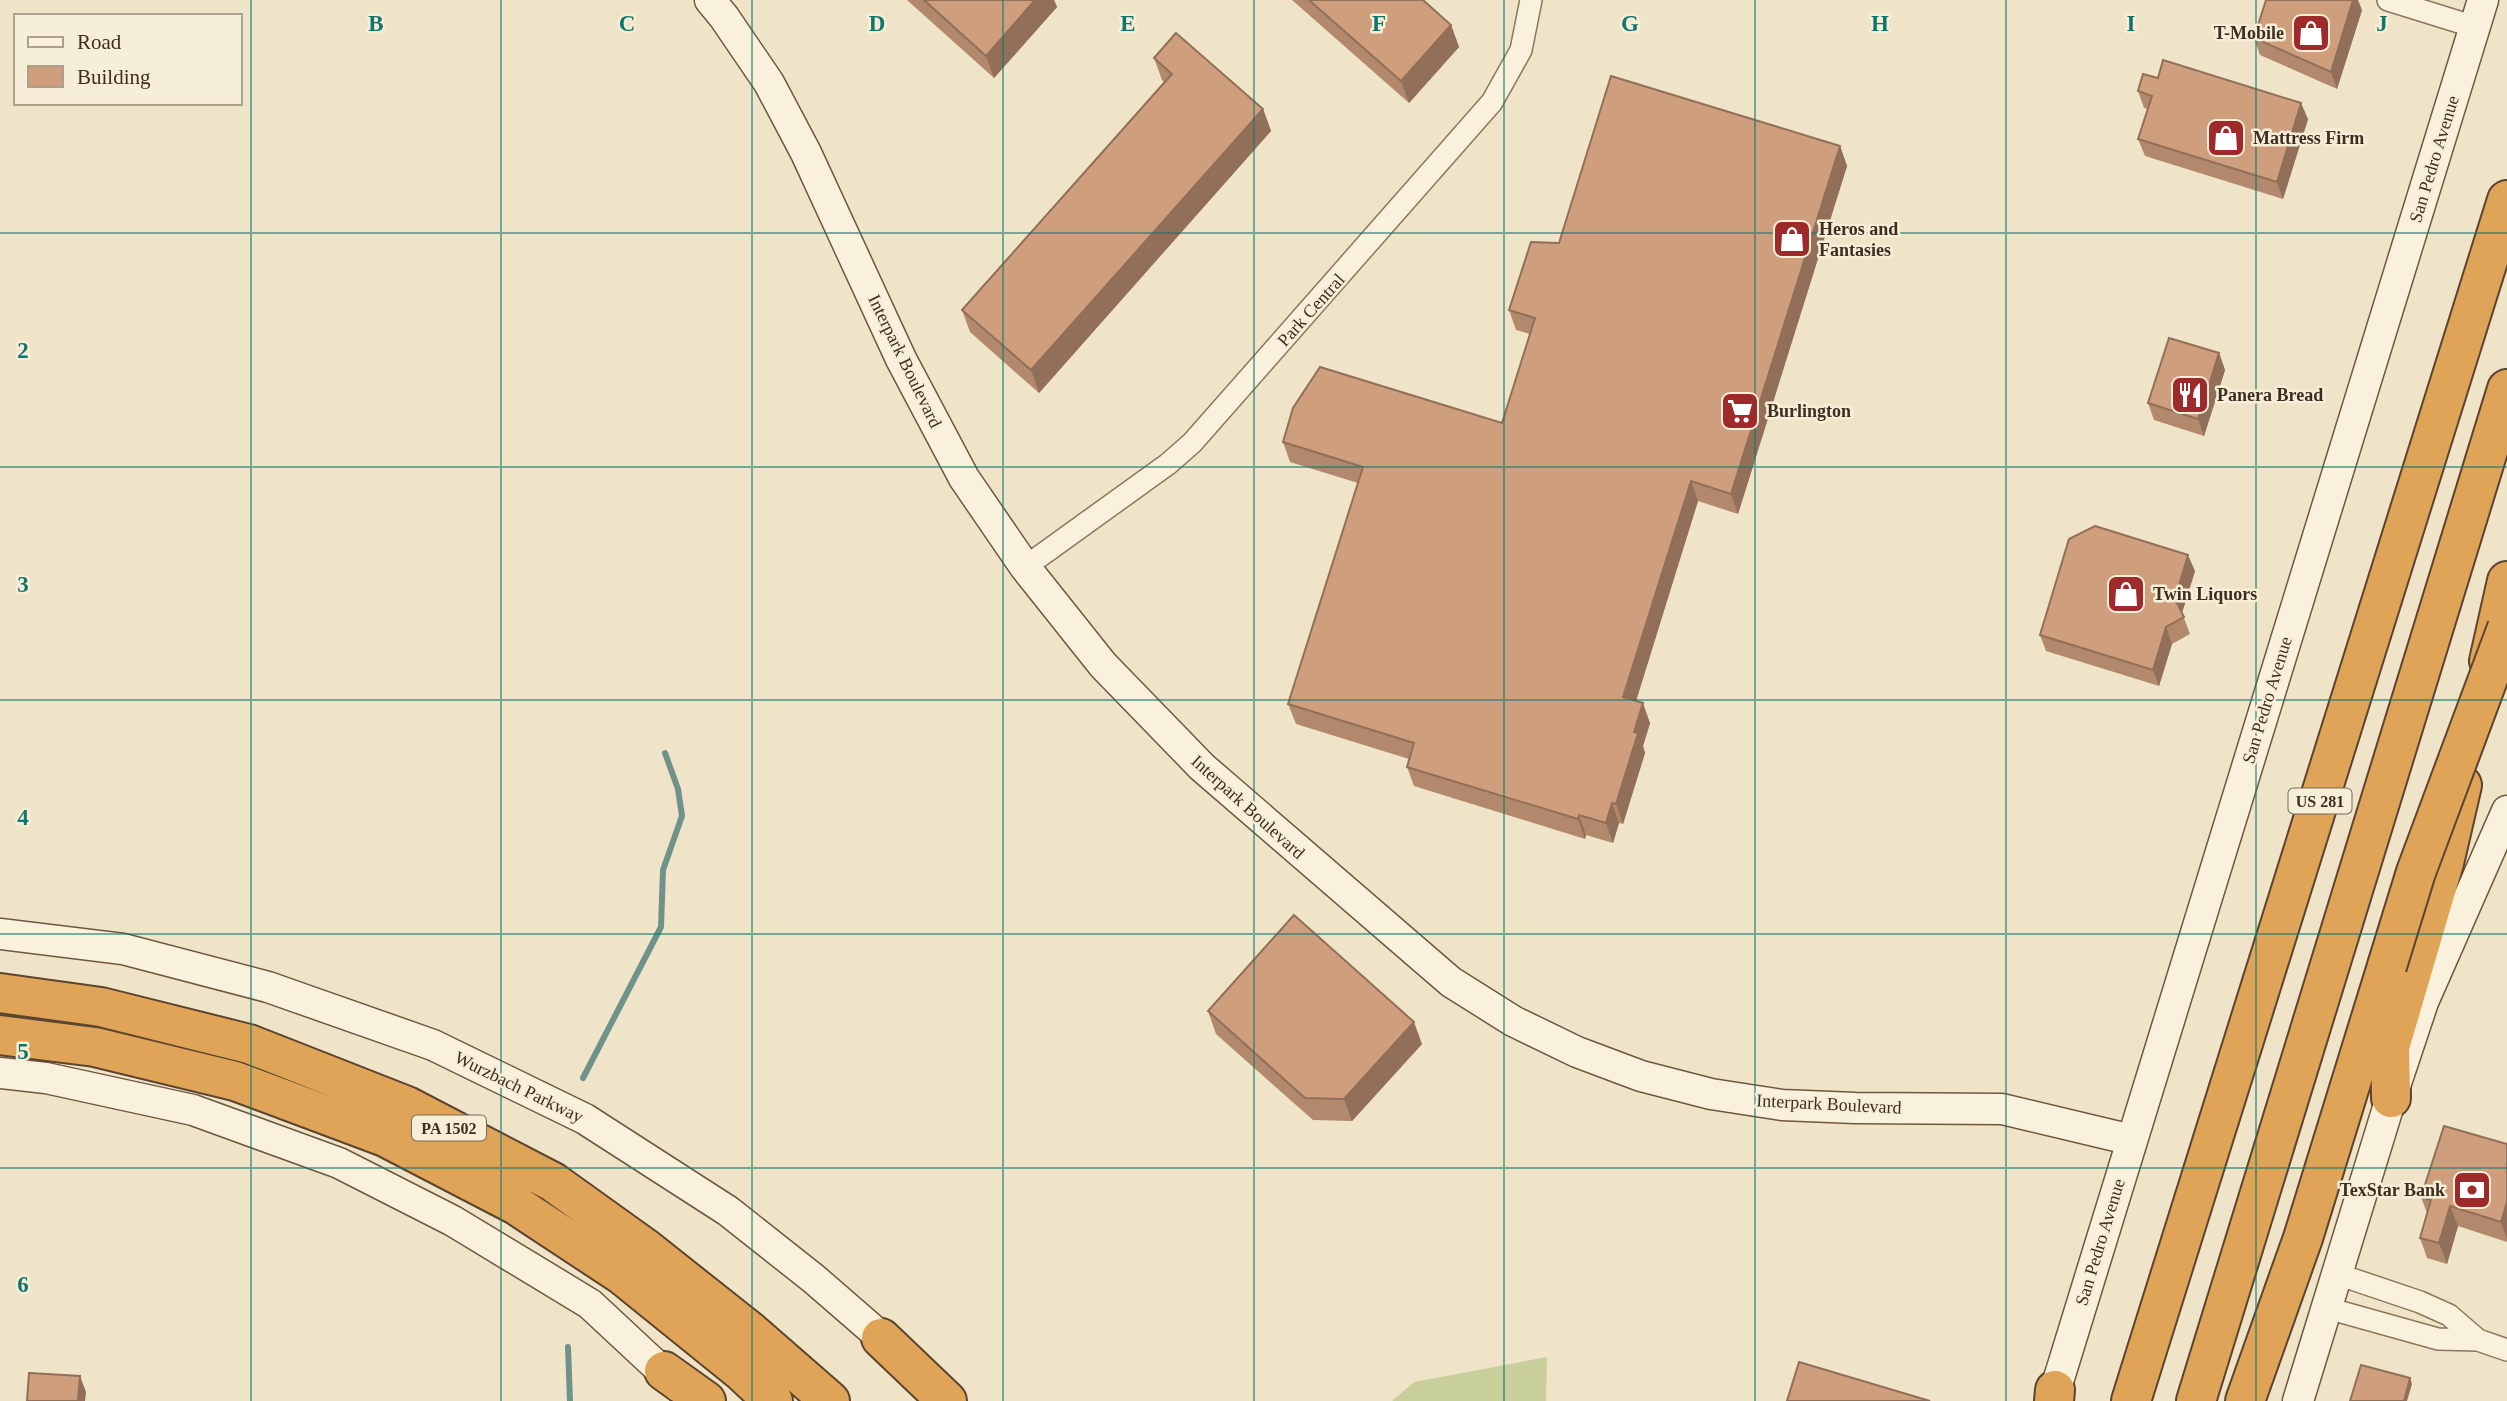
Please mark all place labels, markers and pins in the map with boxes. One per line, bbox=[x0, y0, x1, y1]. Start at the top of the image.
shop icon: T-Mobile bbox=[2290, 12, 2332, 54]
place label: T-Mobile bbox=[2214, 23, 2284, 43]
shop icon: Mattress Firm bbox=[2205, 117, 2247, 159]
place label: Mattress Firm bbox=[2253, 128, 2364, 148]
shop icon: Heros and Fantasies bbox=[1771, 218, 1813, 260]
place label: Heros and Fantasies bbox=[1819, 219, 1898, 260]
restaurant icon: Panera Bread bbox=[2169, 374, 2211, 416]
place label: Panera Bread bbox=[2217, 385, 2323, 405]
supermarket icon: Burlington bbox=[1719, 390, 1761, 432]
place label: Burlington bbox=[1767, 401, 1851, 421]
shop icon: Twin Liquors bbox=[2105, 573, 2147, 615]
place label: Twin Liquors bbox=[2153, 584, 2257, 604]
bank icon: TexStar Bank bbox=[2451, 1169, 2493, 1211]
place label: TexStar Bank bbox=[2339, 1180, 2445, 1200]

